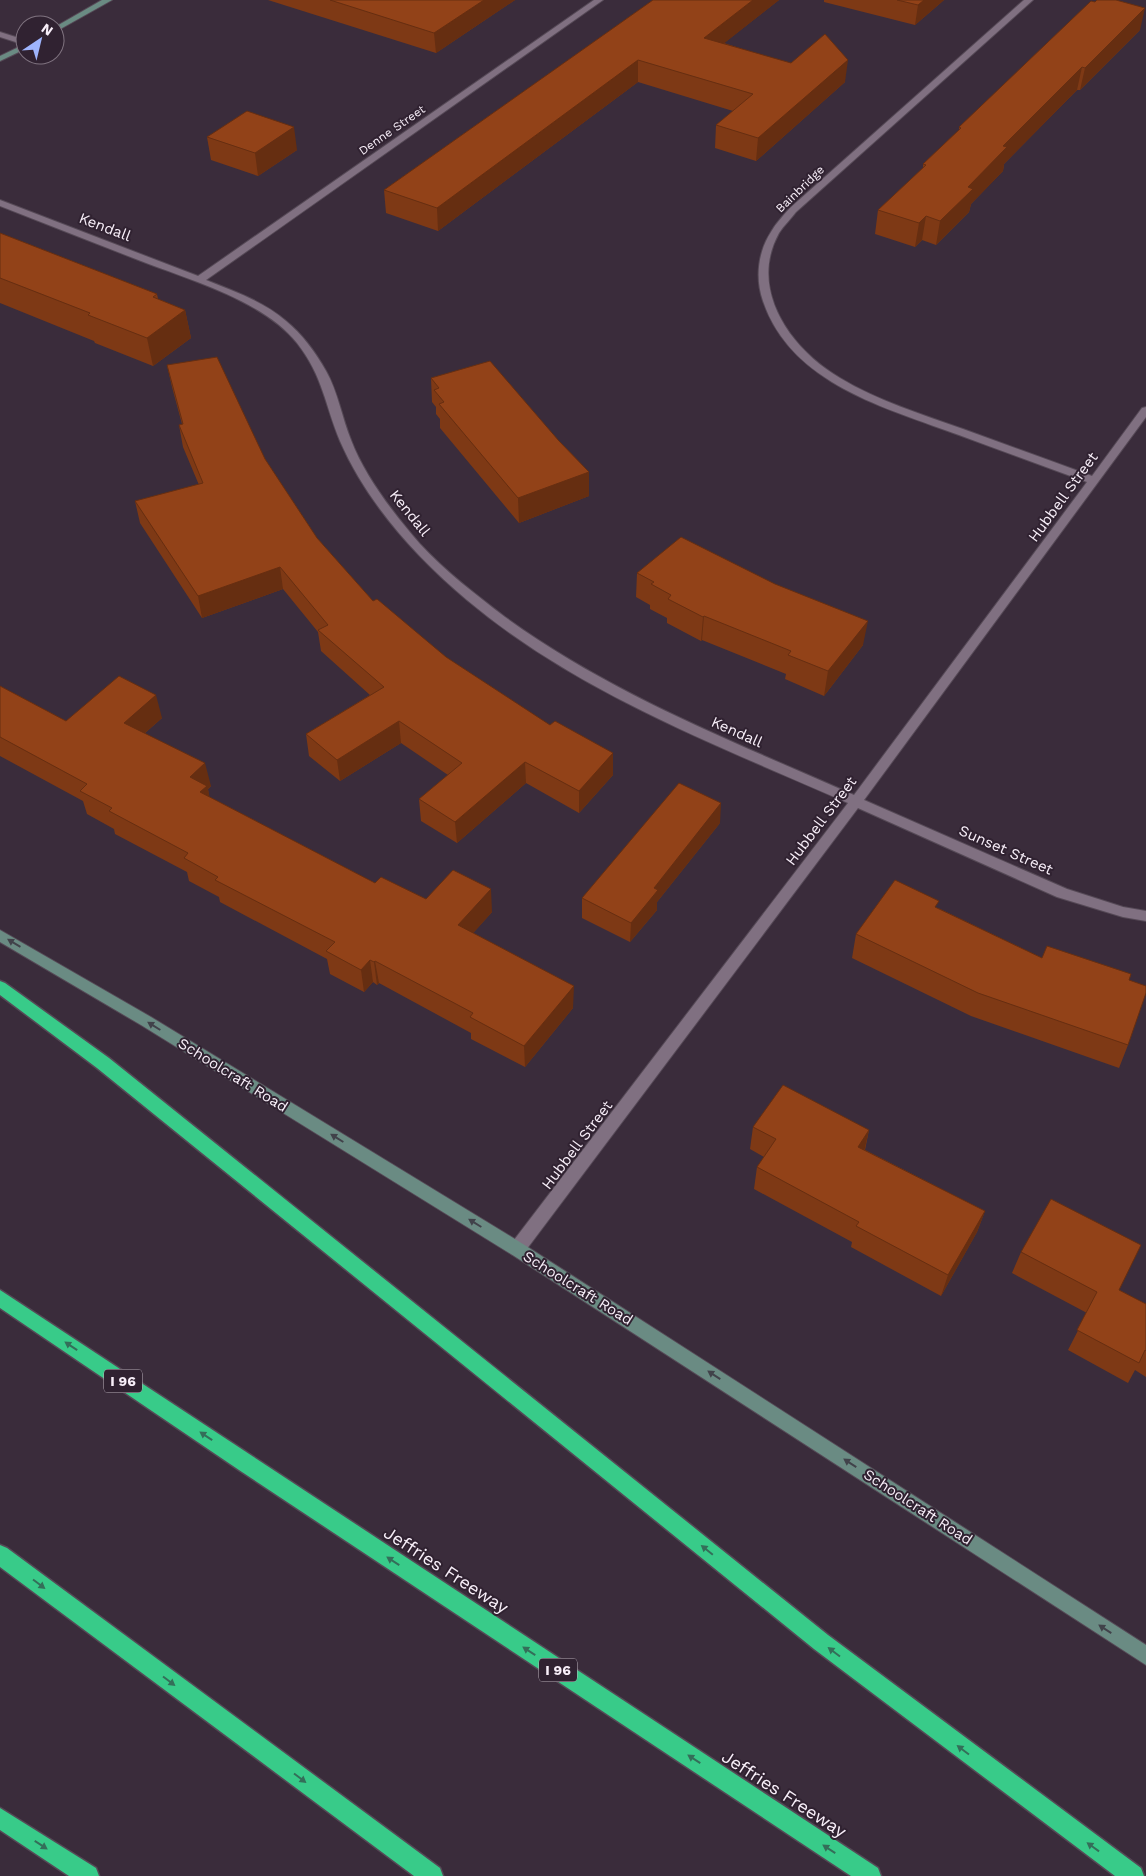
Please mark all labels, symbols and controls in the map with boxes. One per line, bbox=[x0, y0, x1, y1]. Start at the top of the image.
north arrow bbox=[15, 15, 65, 65]
text: N bbox=[39, 20, 56, 39]
street label: Denne Street bbox=[356, 102, 428, 158]
street label: Bainbridge bbox=[773, 162, 827, 215]
street label: Kendall bbox=[76, 209, 134, 245]
street label: Hubbell Street bbox=[1024, 448, 1102, 545]
street label: Kendall bbox=[386, 486, 434, 540]
street label: Kendall bbox=[709, 713, 766, 751]
street label: Hubbell Street bbox=[782, 772, 861, 869]
street label: Sunset Street bbox=[956, 821, 1056, 879]
one-way arrow bbox=[7, 938, 20, 947]
one-way arrow bbox=[147, 1021, 160, 1030]
street label: Schoolcraft Road bbox=[175, 1034, 291, 1116]
street label: Hubbell Street bbox=[538, 1096, 617, 1193]
one-way arrow bbox=[330, 1134, 343, 1143]
one-way arrow bbox=[469, 1219, 482, 1228]
street label: Schoolcraft Road bbox=[520, 1247, 636, 1329]
one-way arrow bbox=[64, 1341, 78, 1351]
road number: I 96 bbox=[104, 1370, 142, 1392]
one-way arrow bbox=[707, 1370, 720, 1380]
one-way arrow bbox=[199, 1431, 212, 1441]
one-way arrow bbox=[843, 1459, 857, 1468]
street label: Schoolcraft Road bbox=[860, 1465, 976, 1549]
street label: Jeffries Freeway bbox=[380, 1521, 513, 1618]
one-way arrow bbox=[701, 1545, 714, 1556]
one-way arrow bbox=[387, 1556, 400, 1566]
one-way arrow bbox=[32, 1579, 46, 1589]
one-way arrow bbox=[1098, 1624, 1112, 1634]
one-way arrow bbox=[522, 1646, 536, 1655]
one-way arrow bbox=[828, 1646, 841, 1657]
road number: I 96 bbox=[539, 1658, 577, 1682]
one-way arrow bbox=[163, 1676, 176, 1686]
street label: Jeffries Freeway bbox=[718, 1745, 851, 1842]
one-way arrow bbox=[956, 1745, 970, 1755]
one-way arrow bbox=[687, 1755, 700, 1764]
one-way arrow bbox=[293, 1773, 307, 1783]
one-way arrow bbox=[34, 1840, 47, 1850]
one-way arrow bbox=[1086, 1842, 1100, 1852]
one-way arrow bbox=[822, 1844, 836, 1854]

